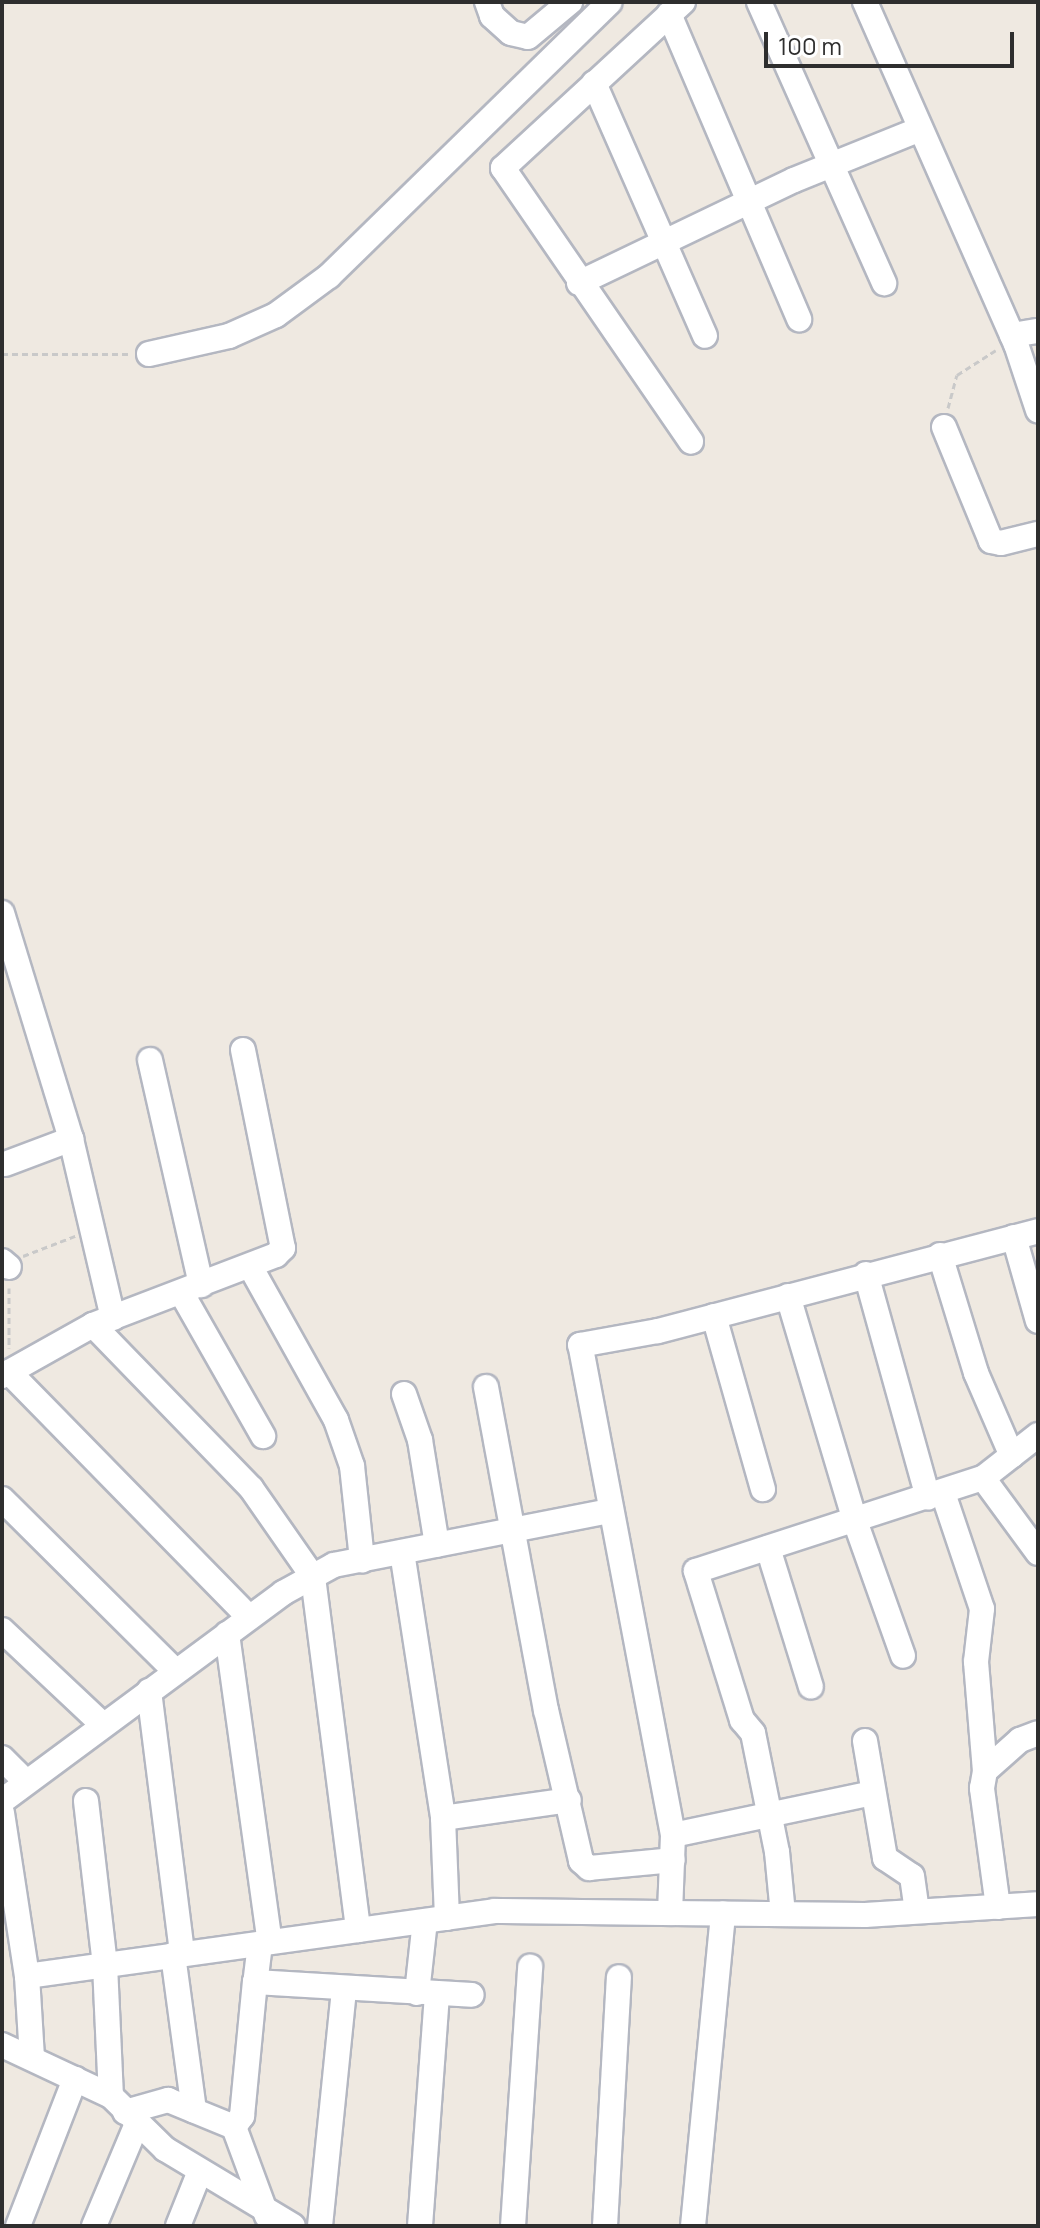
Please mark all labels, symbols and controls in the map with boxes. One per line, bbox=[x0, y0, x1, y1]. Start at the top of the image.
scale bar bbox=[768, 16, 1018, 66]
text: 100 m bbox=[778, 29, 842, 62]

